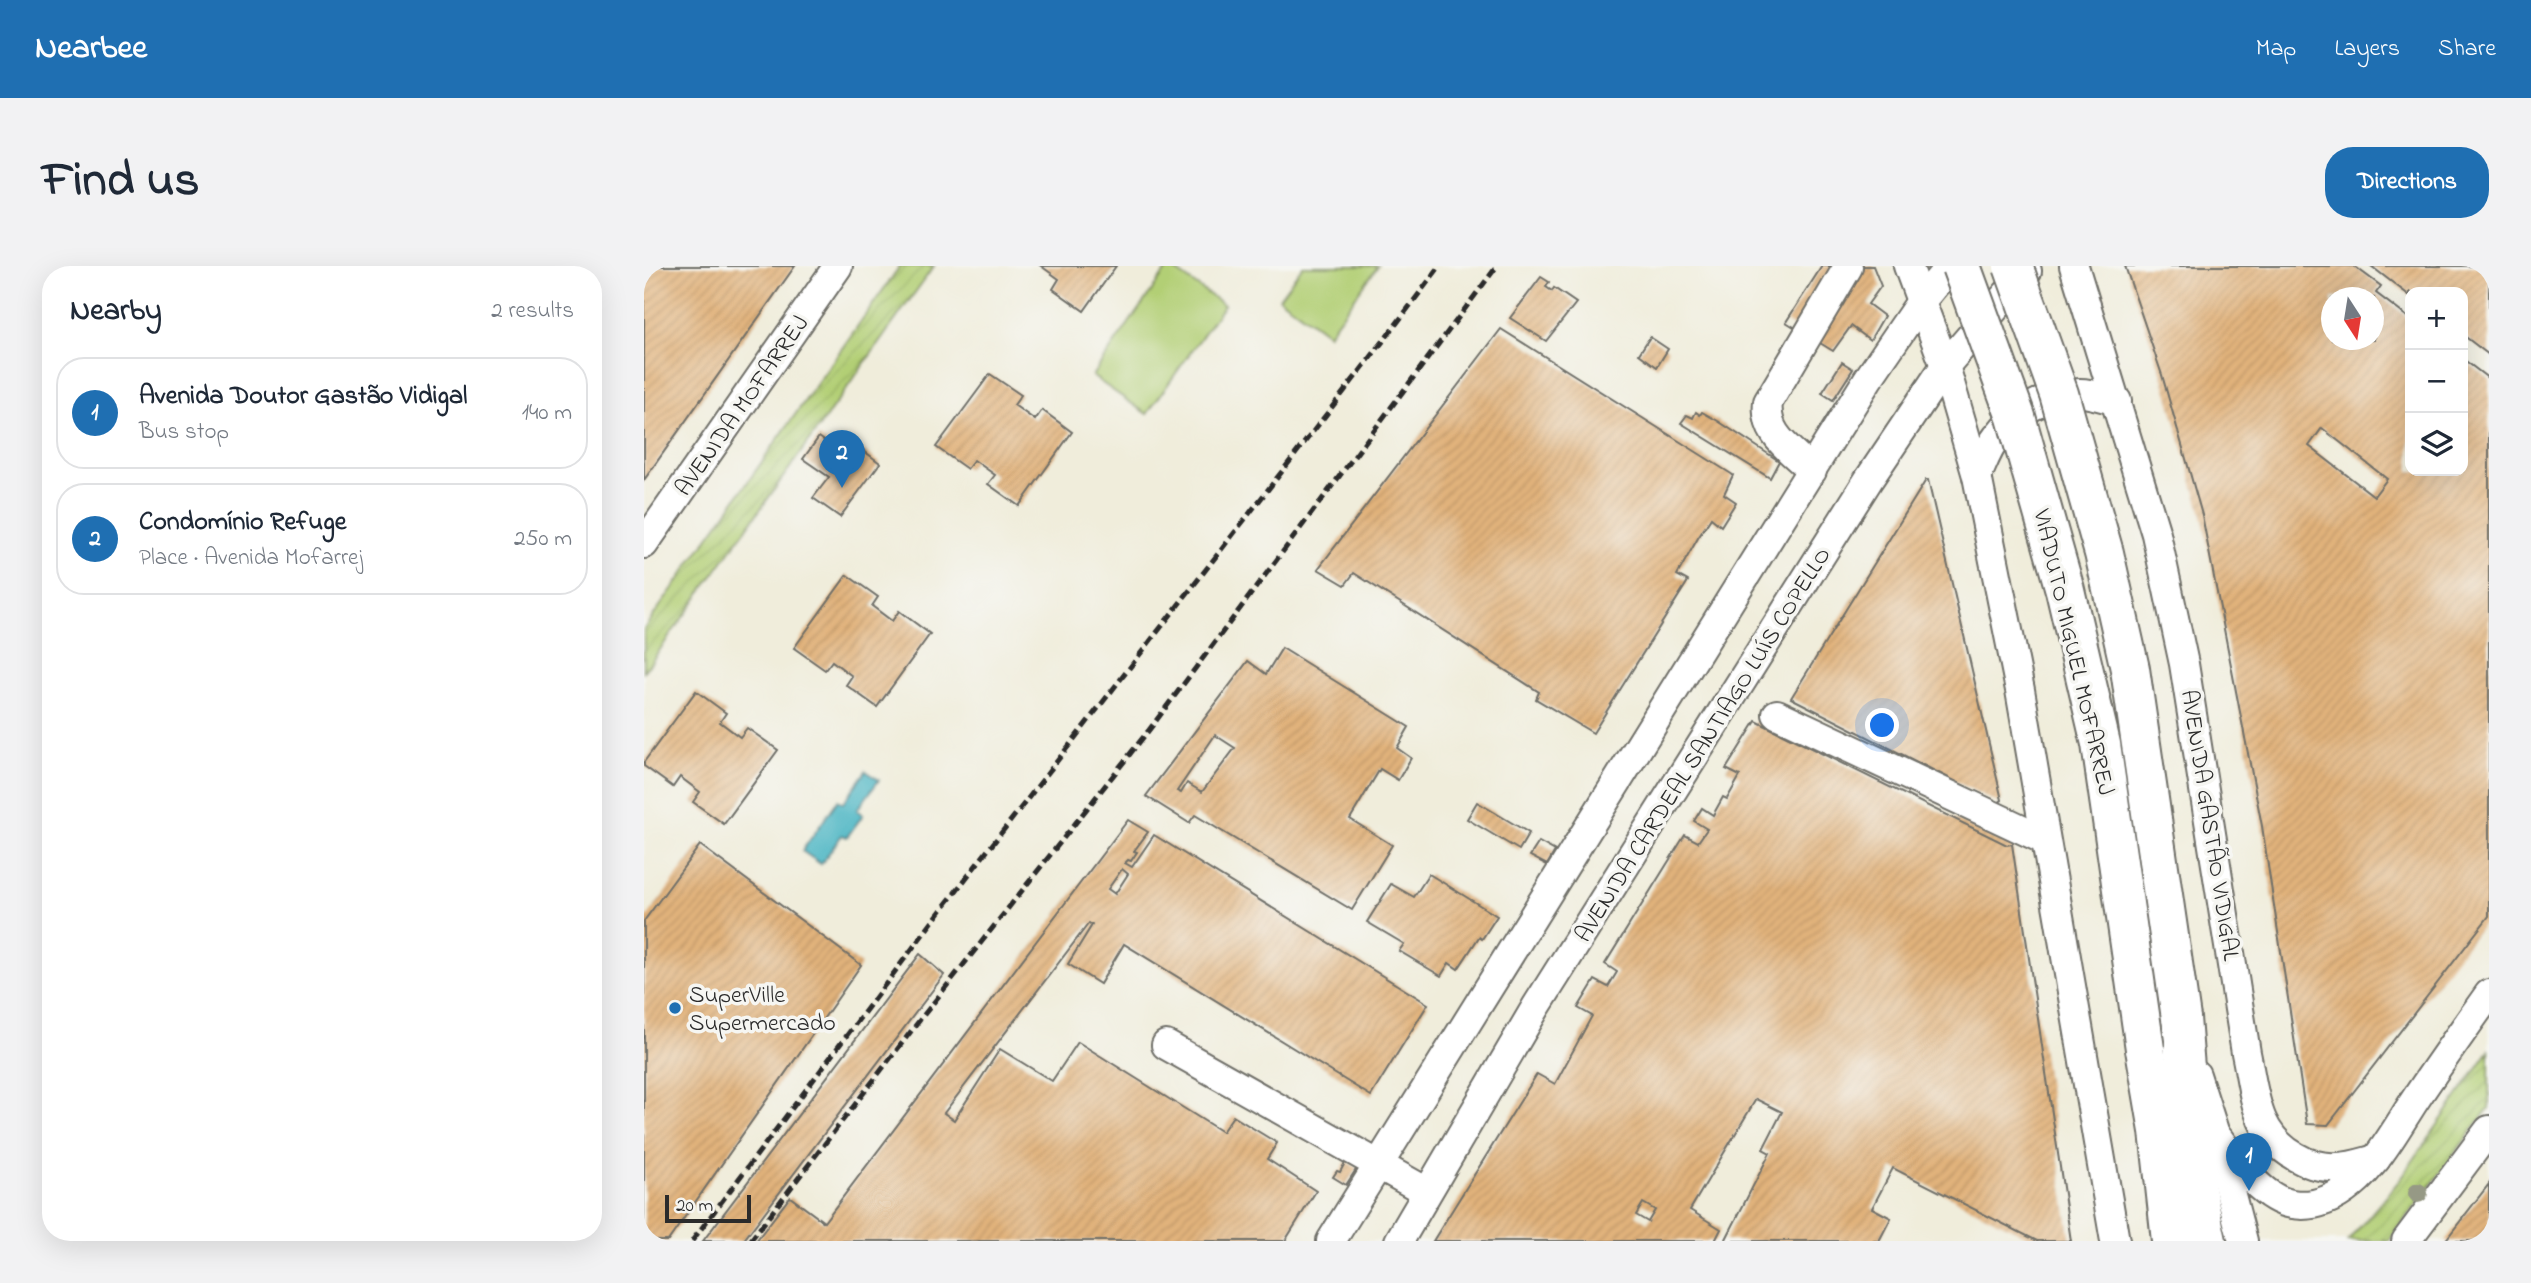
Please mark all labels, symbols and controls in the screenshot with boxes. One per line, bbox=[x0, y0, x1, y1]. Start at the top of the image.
text: Nearbee bbox=[35, 25, 147, 73]
text: Map bbox=[2256, 32, 2296, 67]
text: Layers bbox=[2334, 32, 2400, 67]
text: Share bbox=[2438, 32, 2496, 67]
text: Find us bbox=[42, 146, 199, 218]
button: Directions bbox=[2325, 147, 2489, 218]
north arrow bbox=[2321, 287, 2384, 350]
map controls bbox=[2405, 287, 2468, 476]
button: + bbox=[2405, 287, 2468, 350]
text: Nearby bbox=[70, 290, 162, 334]
text: 2 results bbox=[491, 295, 574, 328]
street label: AVENIDA MOFARREJ bbox=[667, 309, 819, 504]
button: − bbox=[2405, 350, 2468, 413]
text: Avenida Doutor Gastão Vidigal bbox=[139, 378, 467, 416]
text: 1 bbox=[91, 397, 99, 430]
text: 140 m bbox=[522, 397, 572, 430]
button: layers bbox=[2405, 413, 2468, 476]
text: Bus stop bbox=[139, 416, 229, 449]
pin: 2 bbox=[819, 430, 865, 488]
text: Condomínio Refuge bbox=[139, 504, 346, 542]
street label: VIADUTO MIGUEL MOFARREJ bbox=[2022, 505, 2123, 799]
text: 2 bbox=[89, 523, 101, 556]
text: 250 m bbox=[514, 523, 572, 556]
street label: AVENIDA CARDEAL SANTIAGO LUÍS COPELLO bbox=[1567, 541, 1841, 950]
text: Place · Avenida Mofarrej bbox=[139, 542, 363, 575]
street label: AVENIDA GASTÃO VIDIGAL bbox=[2170, 687, 2247, 964]
your location bbox=[1865, 708, 1899, 742]
place label: SuperVille Supermercado bbox=[689, 979, 836, 1042]
marker: SuperVille Supermercado bbox=[667, 1000, 683, 1016]
pin: 1 bbox=[2226, 1133, 2272, 1191]
scale bar bbox=[665, 1192, 751, 1224]
text: 20 m bbox=[676, 1193, 713, 1220]

